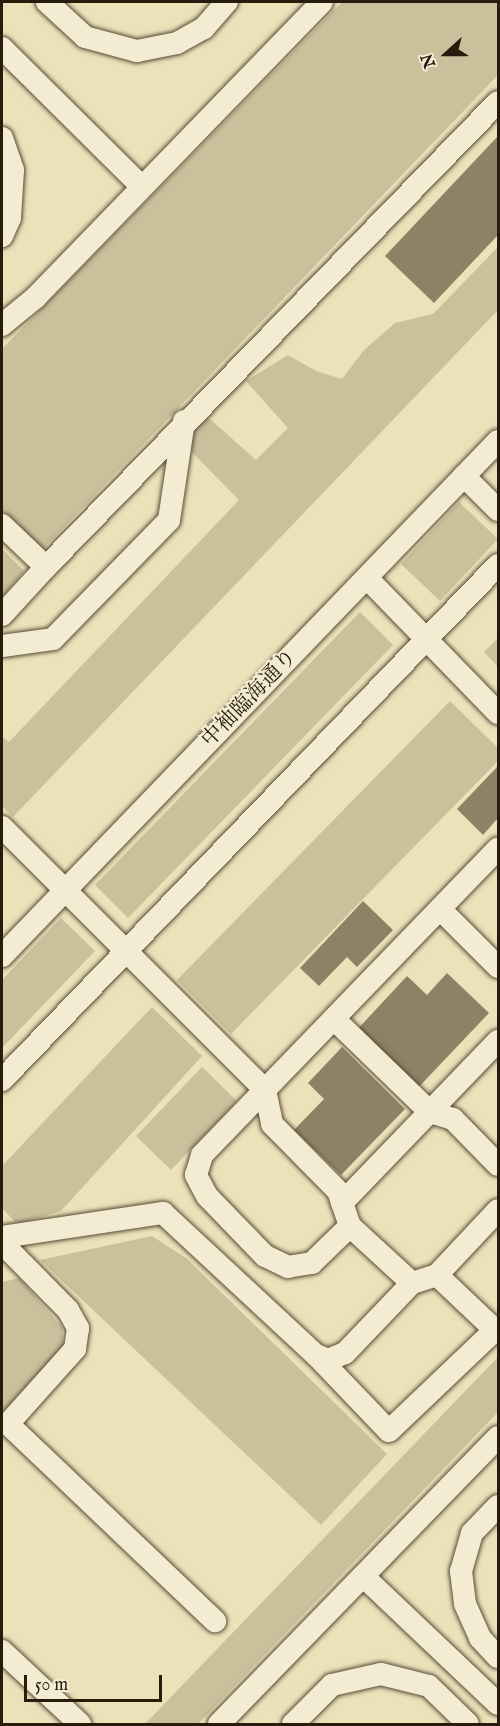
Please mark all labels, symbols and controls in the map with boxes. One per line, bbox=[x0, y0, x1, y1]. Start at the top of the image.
north arrow bbox=[416, 24, 476, 84]
text: N bbox=[417, 50, 441, 70]
street label: 中袖臨海通り bbox=[197, 645, 303, 753]
scale bar bbox=[27, 1663, 165, 1701]
text: 50 m bbox=[35, 1674, 68, 1697]

